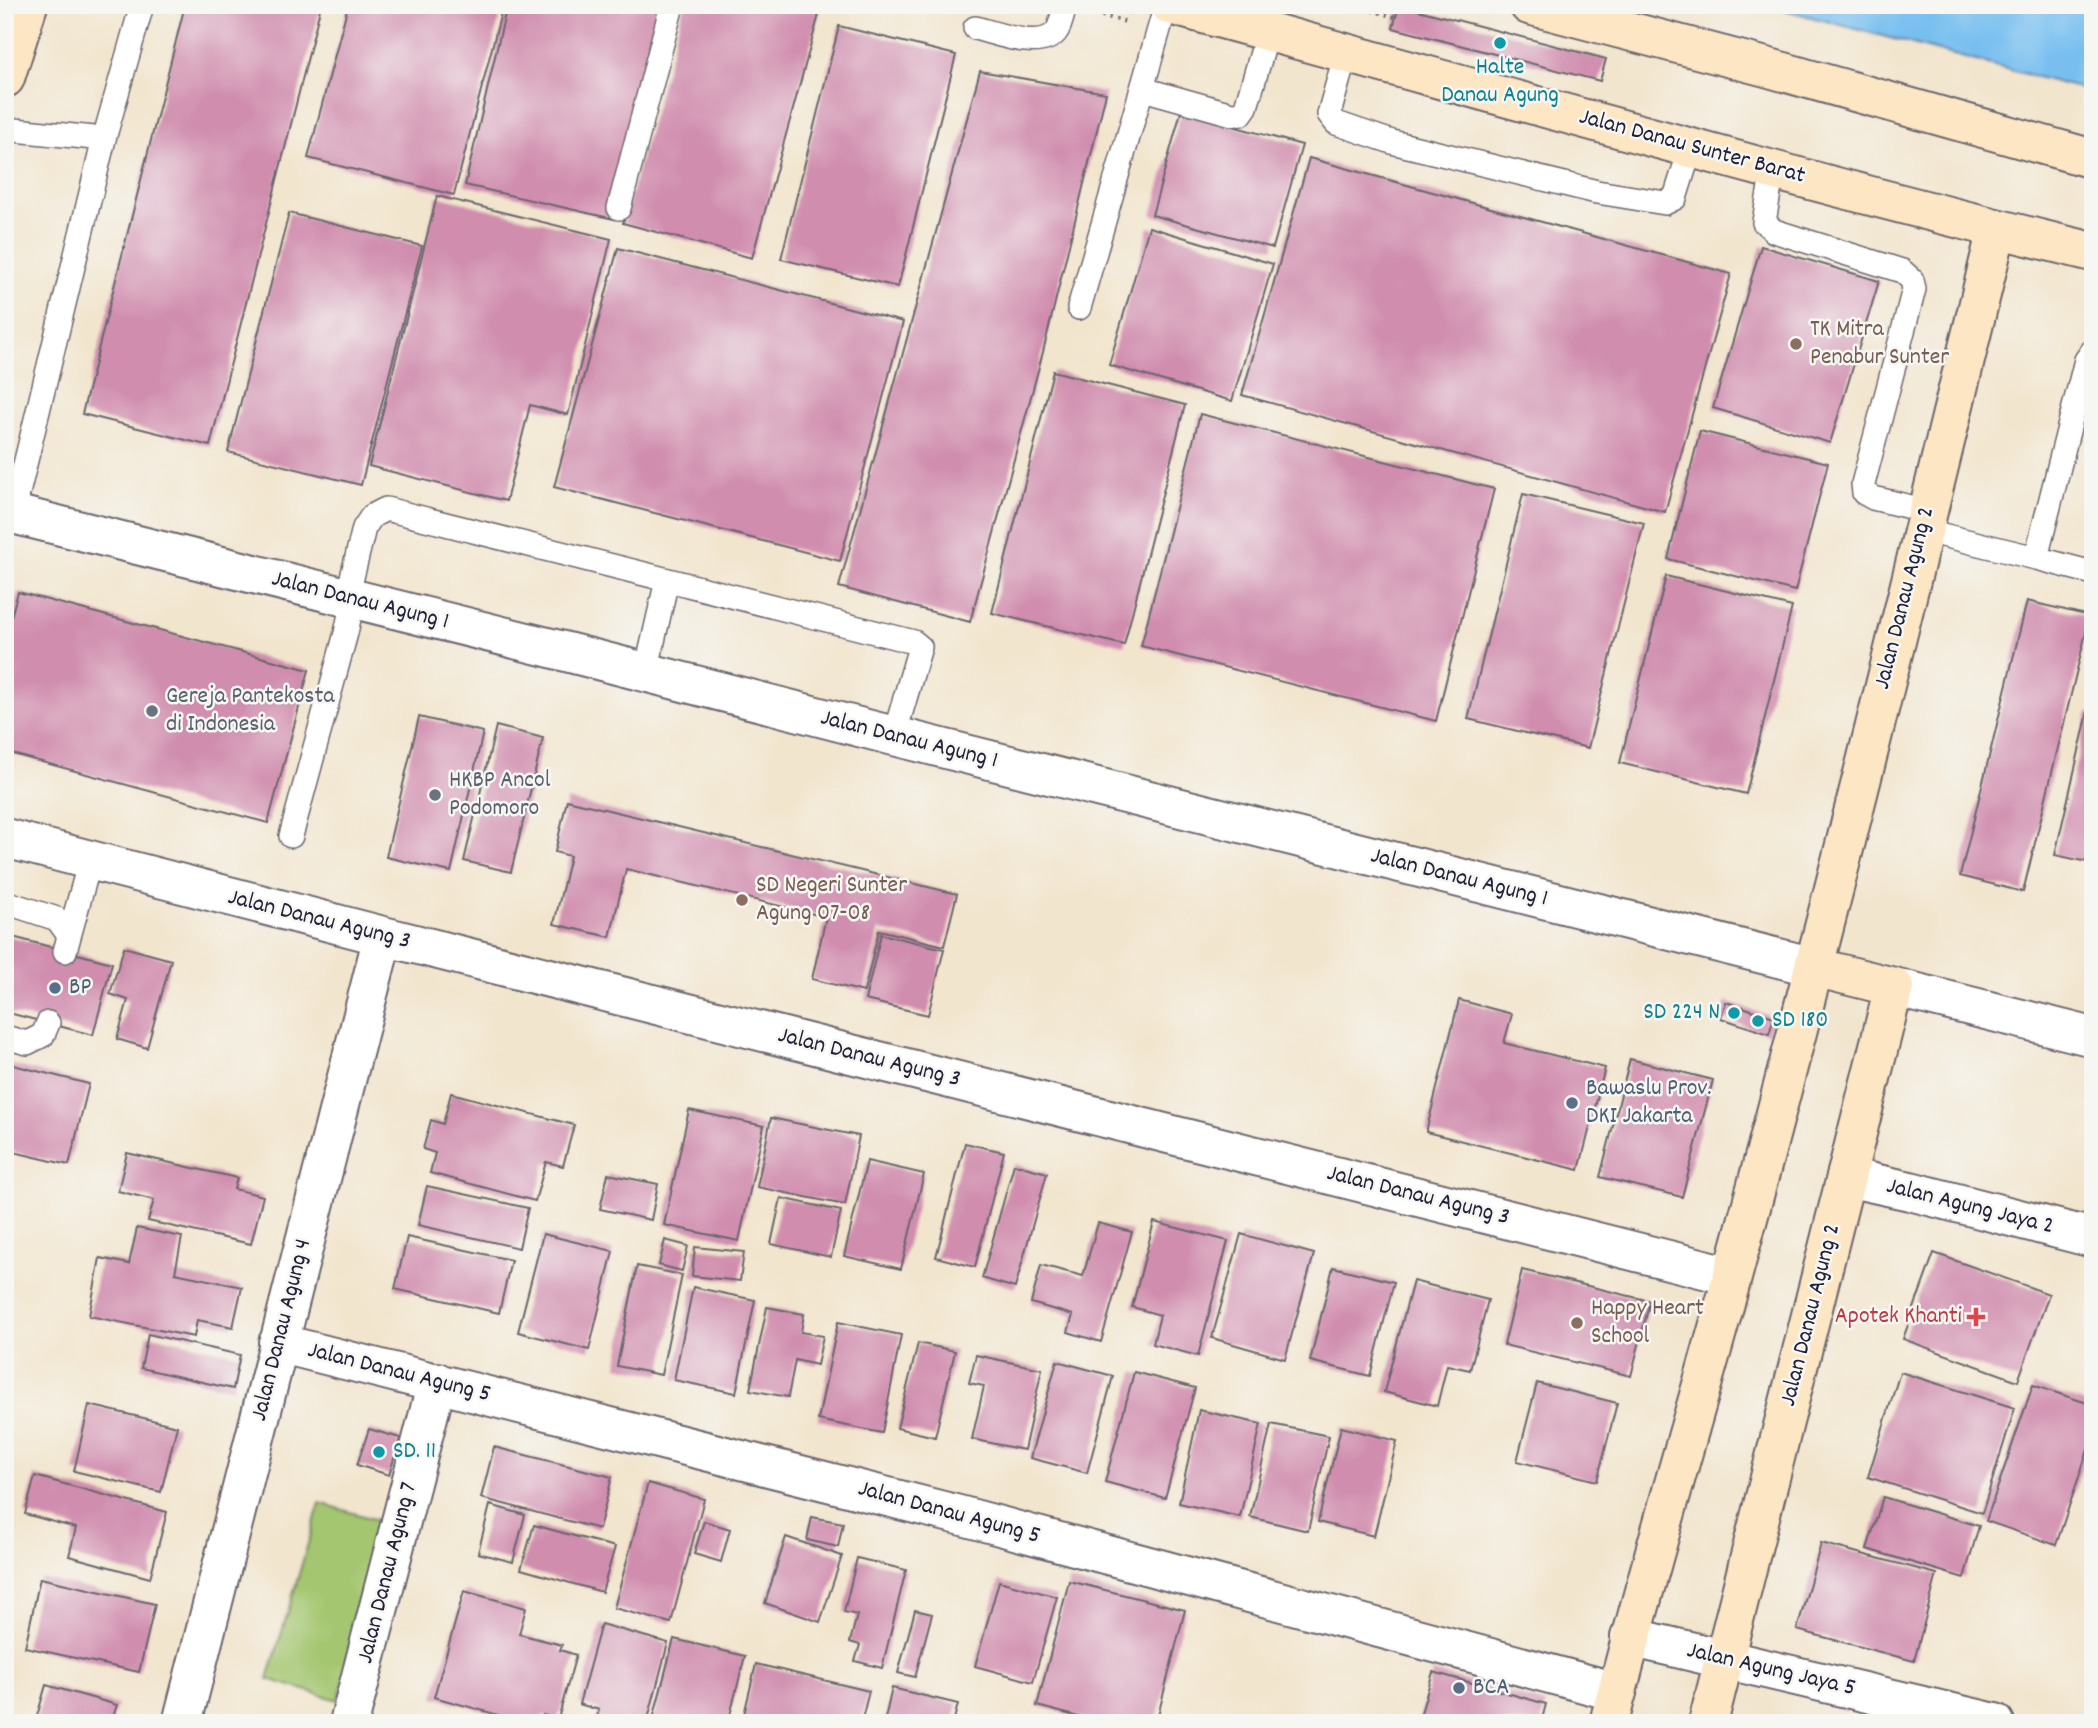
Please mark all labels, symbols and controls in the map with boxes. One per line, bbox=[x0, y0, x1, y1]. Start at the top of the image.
marker: Halte Danau Agung bbox=[1492, 35, 1508, 51]
place label: Halte Danau Agung bbox=[1441, 51, 1559, 113]
street label: Jalan Danau Sunter Barat bbox=[1575, 100, 1809, 194]
place label: TK Mitra Penabur Sunter bbox=[1810, 313, 1949, 375]
marker: TK Mitra Penabur Sunter bbox=[1788, 336, 1804, 352]
street label: Jalan Danau Agung 2 bbox=[1866, 503, 1944, 693]
street label: Jalan Danau Agung 1 bbox=[268, 563, 452, 639]
place label: Gereja Pantekosta di Indonesia bbox=[166, 680, 335, 742]
street label: Jalan Danau Agung 1 bbox=[817, 702, 1001, 778]
marker: Gereja Pantekosta di Indonesia bbox=[144, 703, 160, 719]
place label: HKBP Ancol Podomoro bbox=[449, 764, 551, 826]
marker: HKBP Ancol Podomoro bbox=[427, 787, 443, 803]
street label: Jalan Danau Agung 1 bbox=[1367, 840, 1551, 916]
place label: SD Negeri Sunter Agung 07-08 bbox=[756, 869, 907, 931]
street label: Jalan Danau Agung 3 bbox=[224, 881, 414, 959]
marker: SD Negeri Sunter Agung 07-08 bbox=[734, 892, 750, 908]
place label: BP bbox=[69, 971, 91, 1005]
marker: BP bbox=[47, 980, 63, 996]
place label: SD 224 N bbox=[1643, 996, 1720, 1030]
place label: SD 180 bbox=[1772, 1004, 1828, 1038]
marker: SD 224 N bbox=[1726, 1005, 1742, 1021]
marker: SD 180 bbox=[1750, 1013, 1766, 1029]
street label: Jalan Danau Agung 3 bbox=[774, 1019, 964, 1097]
place label: Bawaslu Prov. DKI Jakarta bbox=[1586, 1072, 1711, 1134]
marker: Bawaslu Prov. DKI Jakarta bbox=[1564, 1095, 1580, 1111]
street label: Jalan Danau Agung 3 bbox=[1323, 1157, 1513, 1235]
street label: Jalan Agung Jaya 2 bbox=[1883, 1170, 2057, 1244]
street label: Jalan Danau Agung 2 bbox=[1772, 1220, 1850, 1410]
street label: Jalan Danau Agung 4 bbox=[243, 1235, 321, 1425]
place label: Happy Heart School bbox=[1591, 1292, 1704, 1354]
place label: Apotek Khanti bbox=[1835, 1300, 1962, 1334]
marker: Apotek Khanti bbox=[1968, 1309, 1984, 1325]
marker: Happy Heart School bbox=[1569, 1315, 1585, 1331]
street label: Jalan Danau Agung 5 bbox=[304, 1334, 494, 1412]
place label: SD. 11 bbox=[393, 1435, 436, 1469]
marker: SD. 11 bbox=[371, 1444, 387, 1460]
street label: Jalan Danau Agung 5 bbox=[854, 1472, 1044, 1554]
street label: Jalan Danau Agung 7 bbox=[349, 1479, 427, 1667]
street label: Jalan Agung Jaya 5 bbox=[1683, 1634, 1859, 1706]
place label: BCA bbox=[1473, 1671, 1509, 1705]
marker: BCA bbox=[1451, 1680, 1467, 1696]

